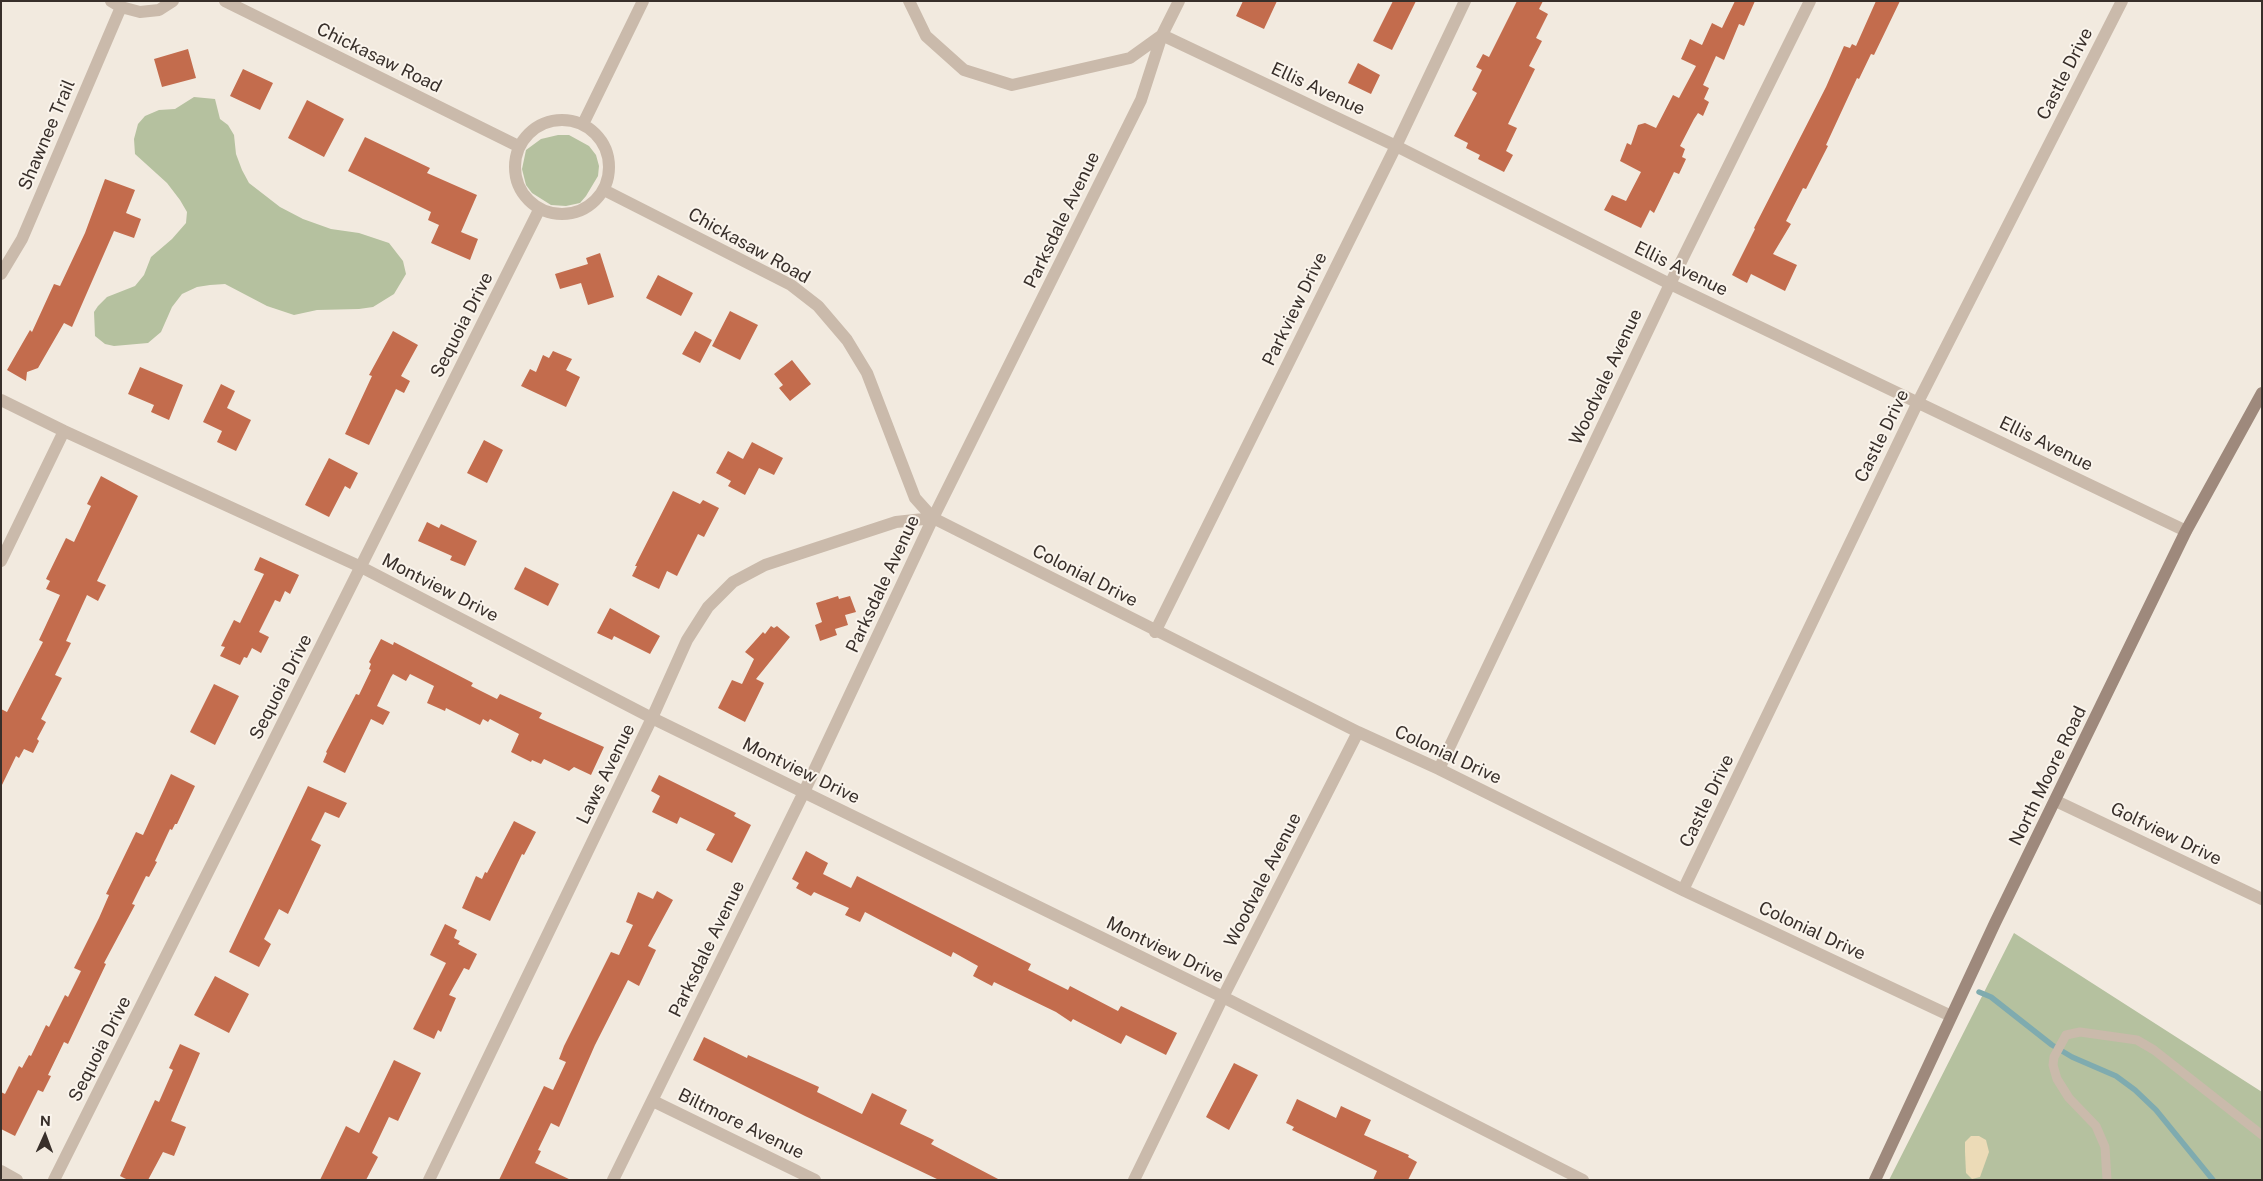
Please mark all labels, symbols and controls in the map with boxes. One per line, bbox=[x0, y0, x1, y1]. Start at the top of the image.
street label: Chickasaw Road bbox=[313, 18, 445, 98]
street label: Castle Drive bbox=[2033, 24, 2097, 124]
street label: Ellis Avenue bbox=[1268, 58, 1368, 120]
street label: Shawnee Trail bbox=[14, 76, 80, 194]
street label: Parksdale Avenue bbox=[1020, 148, 1104, 292]
street label: Chickasaw Road bbox=[684, 203, 814, 289]
street label: Ellis Avenue bbox=[1631, 237, 1731, 301]
street label: Parkview Drive bbox=[1258, 249, 1332, 369]
street label: Sequoia Drive bbox=[426, 269, 498, 381]
street label: Woodvale Avenue bbox=[1565, 306, 1647, 448]
street label: Castle Drive bbox=[1850, 386, 1914, 486]
street label: Ellis Avenue bbox=[1996, 412, 2096, 476]
street label: Parksdale Avenue bbox=[842, 512, 924, 656]
street label: Colonial Drive bbox=[1029, 540, 1141, 612]
street label: Montview Drive bbox=[378, 549, 502, 627]
street label: Sequoia Drive bbox=[245, 631, 317, 743]
street label: North Moore Road bbox=[2005, 703, 2091, 849]
street label: Laws Avenue bbox=[572, 720, 640, 828]
street label: Colonial Drive bbox=[1391, 721, 1505, 789]
street label: Montview Drive bbox=[739, 733, 863, 809]
street label: Castle Drive bbox=[1675, 751, 1739, 851]
street label: Golfview Drive bbox=[2107, 798, 2225, 870]
street label: Woodvale Avenue bbox=[1220, 809, 1306, 951]
street label: Parksdale Avenue bbox=[665, 877, 749, 1021]
street label: Colonial Drive bbox=[1755, 897, 1869, 965]
street label: Montview Drive bbox=[1103, 912, 1227, 988]
street label: Sequoia Drive bbox=[64, 993, 136, 1105]
street label: Biltmore Avenue bbox=[674, 1084, 808, 1164]
north arrow bbox=[20, 1111, 70, 1161]
text: N bbox=[40, 1113, 51, 1129]

